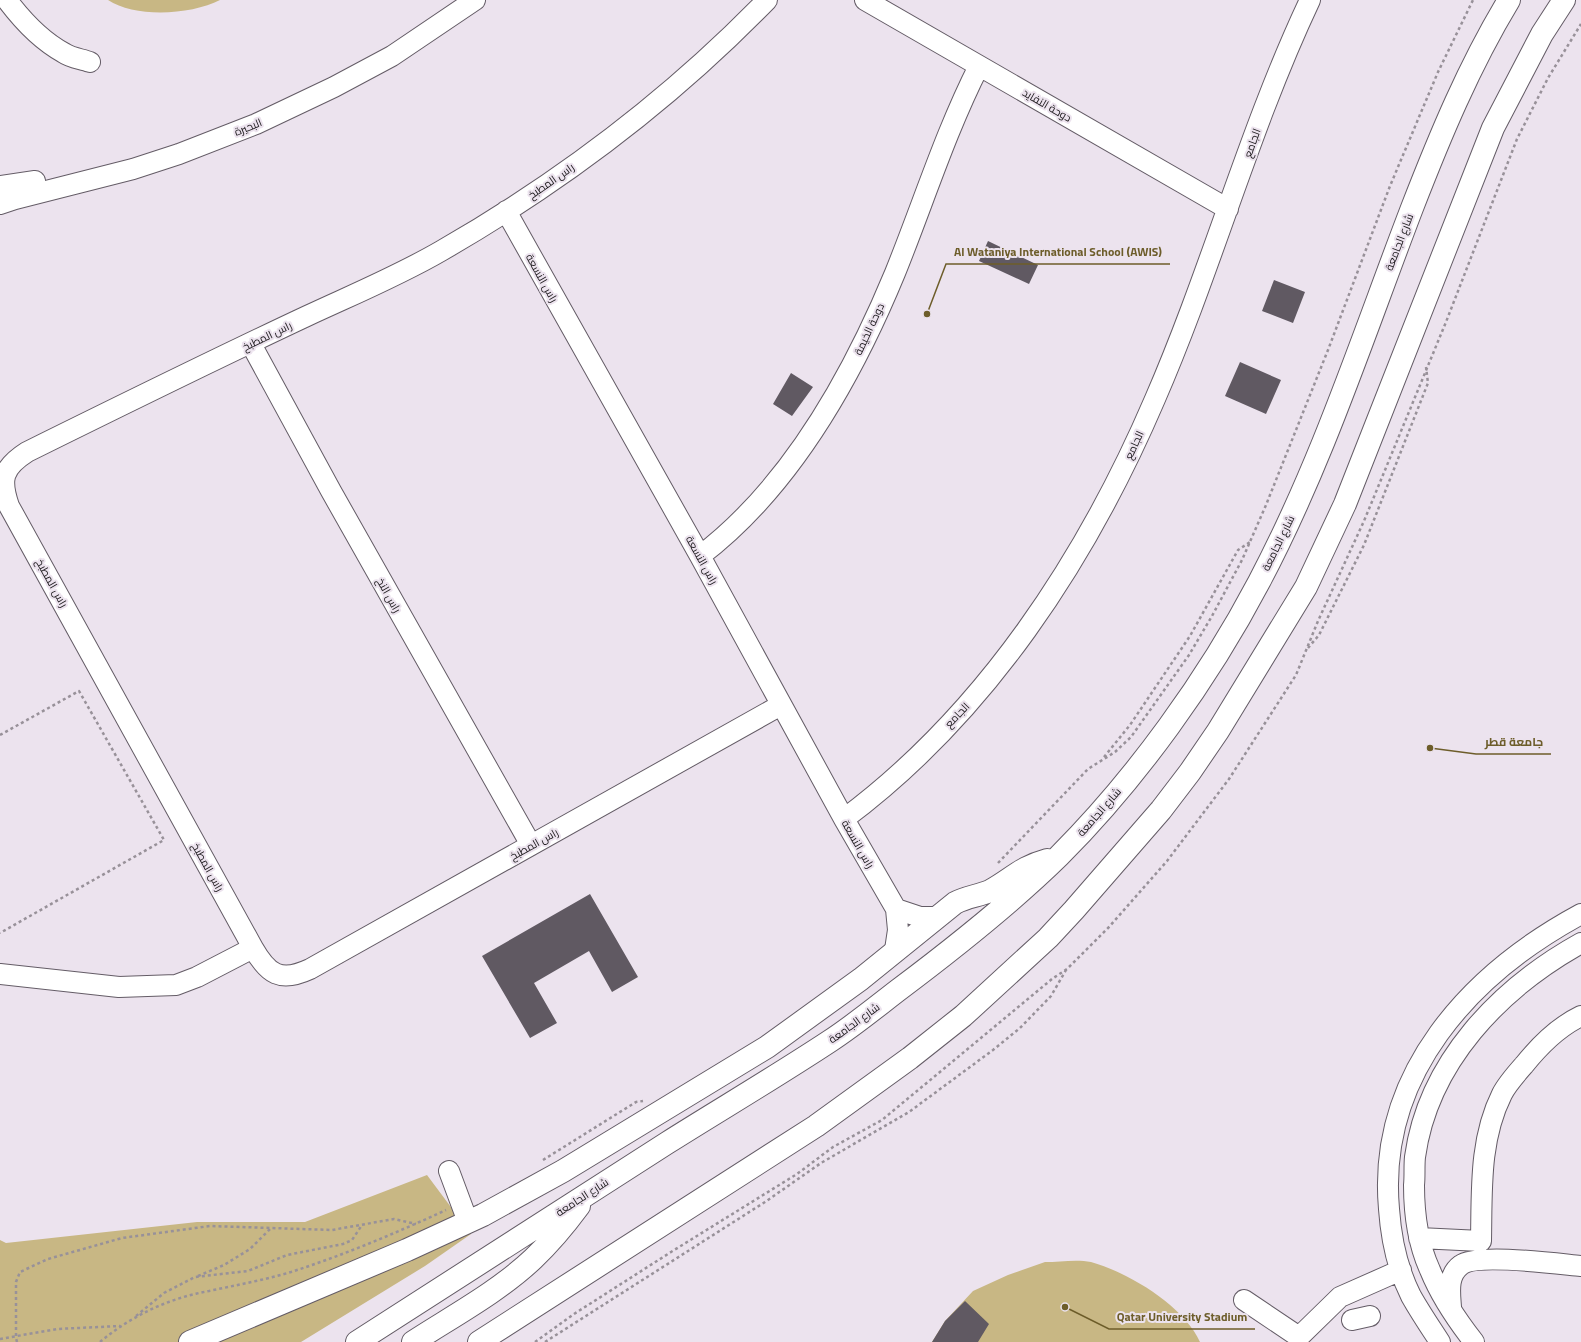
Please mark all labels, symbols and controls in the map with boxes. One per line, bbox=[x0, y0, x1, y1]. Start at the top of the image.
street label: دوحة النفايد bbox=[1019, 84, 1075, 126]
street label: البحيرة bbox=[232, 114, 264, 140]
street label: الجامع bbox=[1239, 126, 1265, 160]
street label: راس المطبخ bbox=[525, 159, 578, 203]
street label: شارع الجامعة bbox=[1381, 211, 1417, 273]
callout: Al Wataniya International School (AWIS) bbox=[946, 240, 1170, 264]
text: Al Wataniya International School (AWIS) bbox=[954, 242, 1162, 261]
street label: راس النسعة bbox=[522, 251, 562, 305]
street label: دوحة الخيمة bbox=[850, 300, 888, 358]
street label: راس المطبخ bbox=[239, 317, 295, 355]
street label: الجامع bbox=[1120, 428, 1148, 462]
street label: شارع الجامعة bbox=[1258, 513, 1298, 573]
street label: راس النسعة bbox=[682, 533, 722, 587]
street label: راس المطبخ bbox=[32, 556, 72, 610]
street label: راس النخ bbox=[373, 575, 405, 615]
street label: الجامع bbox=[941, 699, 973, 731]
callout: جامعة قطر bbox=[1476, 730, 1551, 754]
text: جامعة قطر bbox=[1484, 732, 1543, 751]
street label: شارع الجامعة bbox=[1073, 784, 1125, 840]
street label: راس النسعة bbox=[838, 817, 878, 871]
street label: راس المطبخ bbox=[507, 824, 561, 864]
street label: راس المطبخ bbox=[188, 840, 228, 894]
street label: شارع الجامعة bbox=[825, 999, 883, 1047]
street label: شارع الجامعة bbox=[552, 1174, 612, 1220]
callout: Qatar University Stadium bbox=[1109, 1305, 1255, 1329]
text: Qatar University Stadium bbox=[1117, 1307, 1247, 1326]

